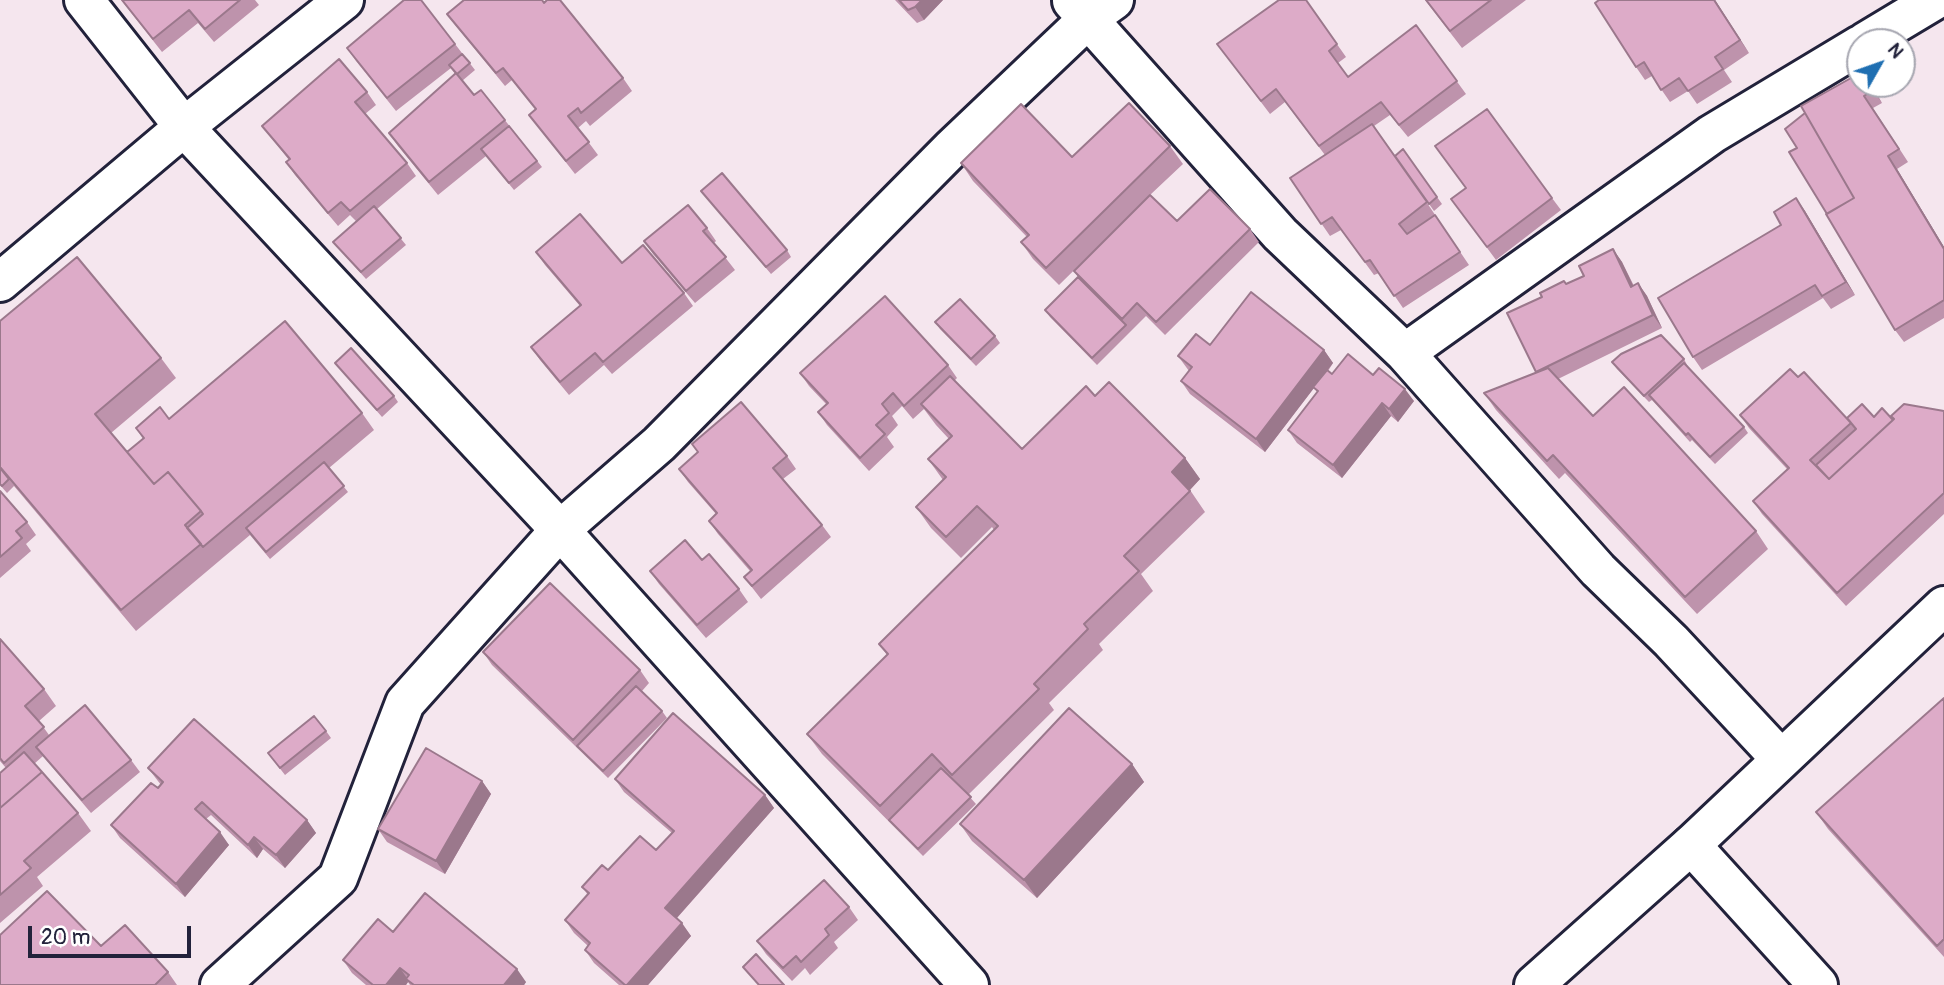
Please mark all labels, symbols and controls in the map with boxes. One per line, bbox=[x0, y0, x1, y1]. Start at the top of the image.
north arrow bbox=[1846, 28, 1916, 98]
text: N bbox=[1882, 38, 1909, 63]
scale bar bbox=[32, 912, 194, 956]
text: 20 m bbox=[41, 924, 90, 951]

